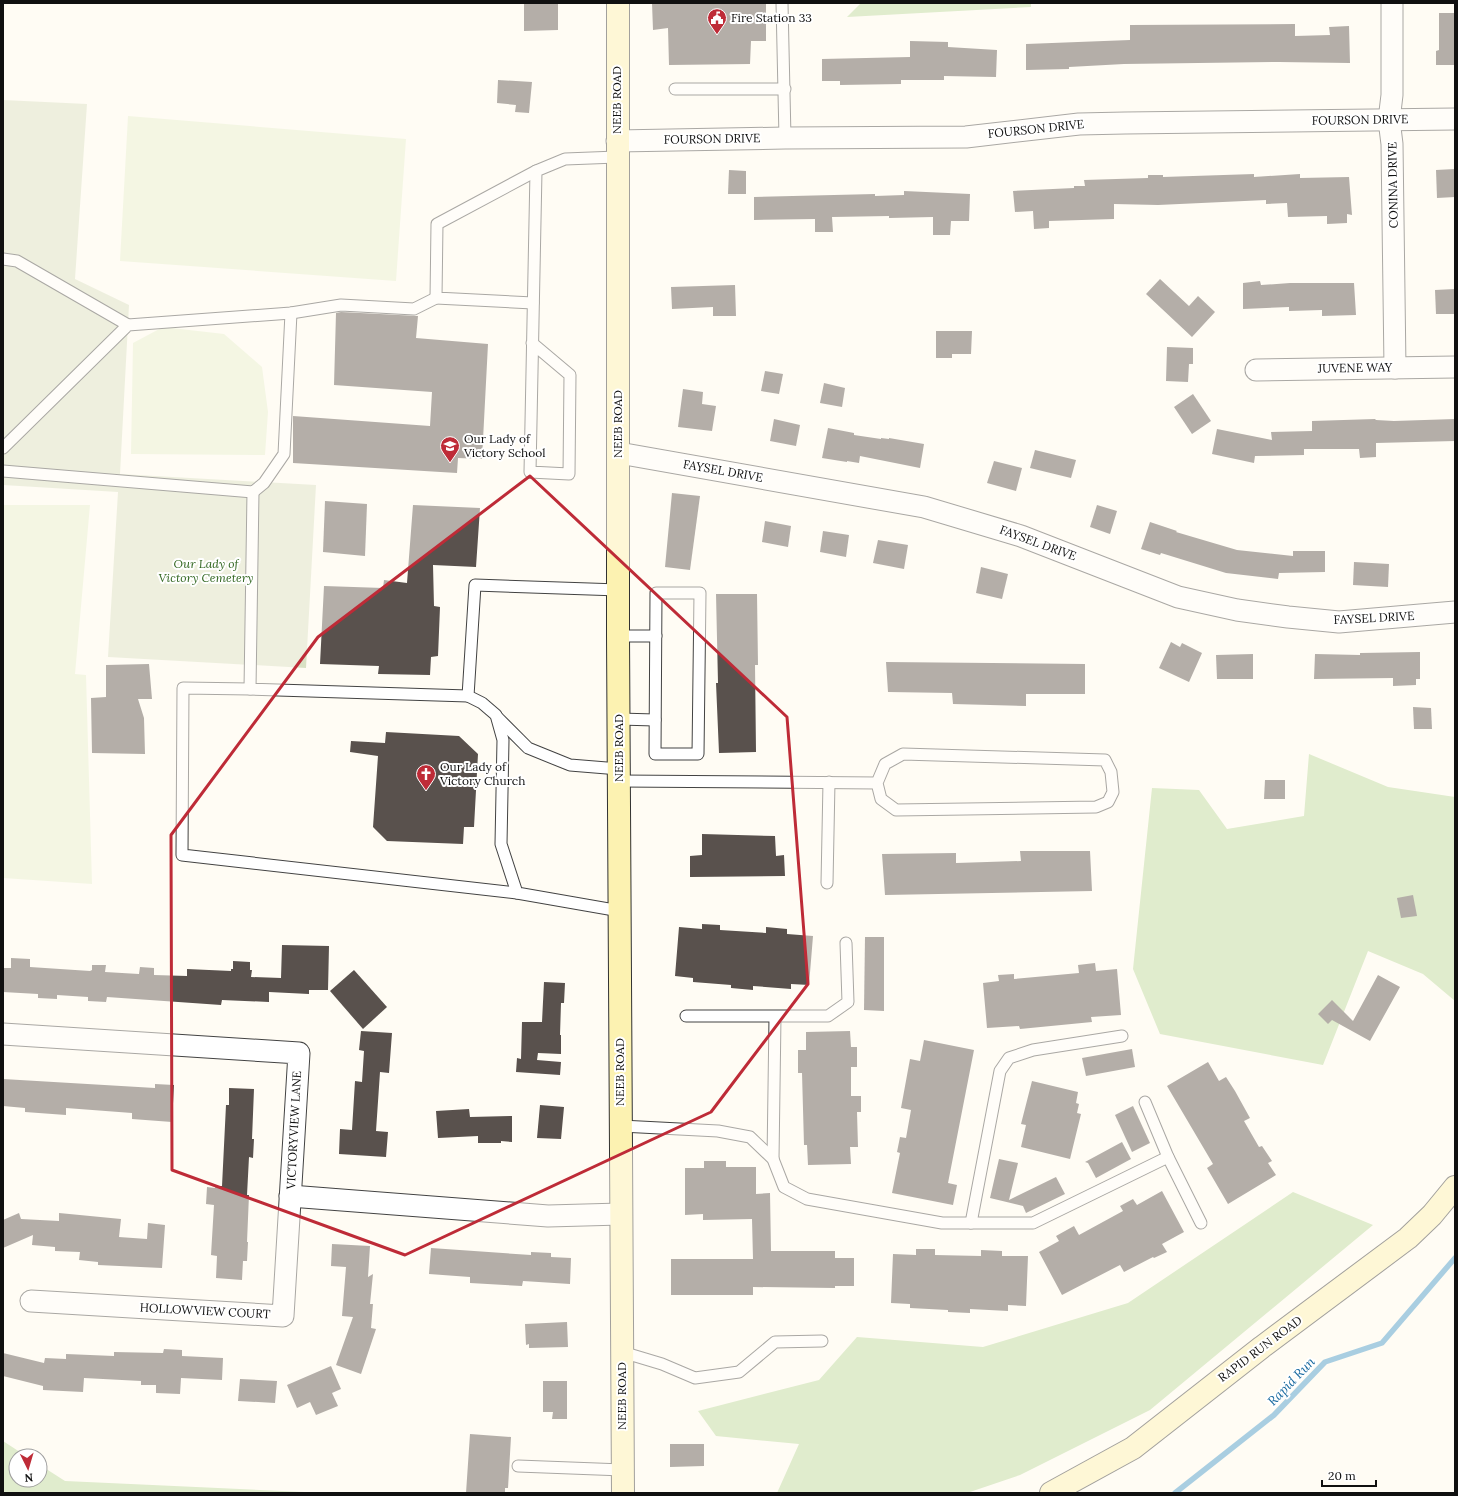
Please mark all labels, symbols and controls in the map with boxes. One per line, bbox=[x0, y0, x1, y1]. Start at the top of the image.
public building icon: Fire Station 33 bbox=[706, 7, 728, 35]
place label: Fire Station 33 bbox=[731, 10, 812, 25]
street label: NEEB ROAD bbox=[609, 66, 624, 134]
street label: FOURSON DRIVE bbox=[1312, 111, 1408, 128]
street label: FOURSON DRIVE bbox=[987, 116, 1085, 141]
street label: FOURSON DRIVE bbox=[664, 130, 760, 147]
street label: CONINA DRIVE bbox=[1384, 142, 1401, 228]
street label: JUVENE WAY bbox=[1317, 359, 1393, 376]
street label: NEEB ROAD bbox=[610, 390, 625, 458]
place label: Our Lady of Victory School bbox=[463, 431, 546, 460]
school or university icon: Our Lady of Victory School bbox=[439, 435, 461, 463]
street label: FAYSEL DRIVE bbox=[682, 456, 764, 485]
street label: FAYSEL DRIVE bbox=[998, 522, 1079, 563]
park label: Our Lady of Victory Cemetery bbox=[158, 556, 254, 585]
street label: FAYSEL DRIVE bbox=[1333, 608, 1415, 627]
street label: NEEB ROAD bbox=[611, 714, 626, 782]
place label: Our Lady of Victory Church bbox=[439, 759, 525, 788]
church icon: Our Lady of Victory Church bbox=[415, 763, 437, 791]
street label: NEEB ROAD bbox=[612, 1038, 627, 1106]
street label: VICTORYVIEW LANE bbox=[283, 1070, 304, 1191]
street label: HOLLOWVIEW COURT bbox=[139, 1300, 271, 1321]
street label: RAPID RUN ROAD bbox=[1215, 1312, 1305, 1385]
water label: Rapid Run bbox=[1264, 1353, 1319, 1409]
street label: NEEB ROAD bbox=[614, 1362, 629, 1430]
north arrow bbox=[8, 1448, 48, 1488]
scale bar bbox=[1322, 1462, 1376, 1488]
text: 20 m bbox=[1328, 1468, 1356, 1483]
text: N bbox=[24, 1471, 34, 1485]

